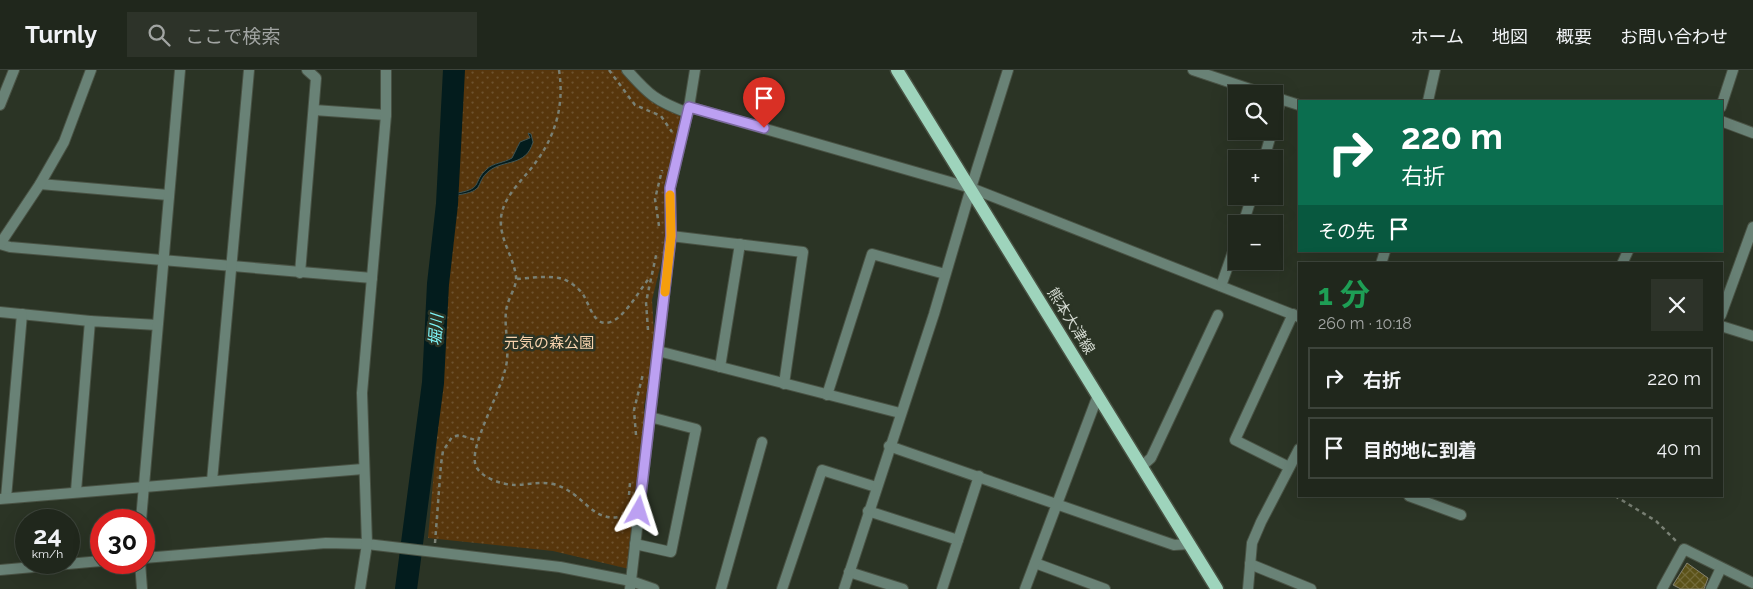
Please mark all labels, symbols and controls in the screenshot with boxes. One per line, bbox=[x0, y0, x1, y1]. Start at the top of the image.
search box bbox=[127, 12, 477, 57]
text: Turnly bbox=[25, 20, 97, 49]
icon: search bbox=[145, 21, 173, 49]
text: ここで検索 bbox=[185, 25, 280, 47]
text: ホーム bbox=[1411, 26, 1464, 47]
text: 地図 bbox=[1492, 26, 1528, 47]
text: 概要 bbox=[1556, 26, 1592, 47]
text: お問い合わせ bbox=[1620, 26, 1728, 47]
pin bbox=[743, 77, 785, 128]
icon: arrive bbox=[750, 84, 778, 112]
map controls bbox=[1228, 85, 1283, 270]
button: search bbox=[1228, 85, 1283, 140]
text: 220 m bbox=[1401, 116, 1503, 157]
icon: right bbox=[1318, 120, 1383, 185]
button: + bbox=[1228, 150, 1283, 205]
text: 右折 bbox=[1401, 163, 1445, 189]
button: − bbox=[1228, 215, 1283, 270]
icon: arrive bbox=[1385, 215, 1413, 243]
text: その先 bbox=[1318, 220, 1375, 242]
text: 1 分 bbox=[1318, 277, 1370, 312]
button: close bbox=[1651, 279, 1703, 331]
street label: 熊本大津線 bbox=[1043, 284, 1099, 358]
water label: 堀川 bbox=[425, 311, 447, 347]
text: 260 m · 10:18 bbox=[1318, 314, 1412, 333]
park label: 元気の森公園 bbox=[504, 334, 594, 352]
icon: right bbox=[1320, 364, 1348, 392]
text: 220 m bbox=[1647, 367, 1701, 389]
text: 右折 bbox=[1363, 369, 1401, 391]
icon: arrive bbox=[1320, 434, 1348, 462]
text: 40 m bbox=[1657, 437, 1701, 459]
text: 目的地に到着 bbox=[1363, 439, 1477, 461]
position arrow bbox=[612, 484, 664, 536]
speed limit sign: 30 bbox=[90, 509, 155, 574]
text: 24 bbox=[33, 520, 62, 550]
text: km/h bbox=[32, 547, 63, 561]

